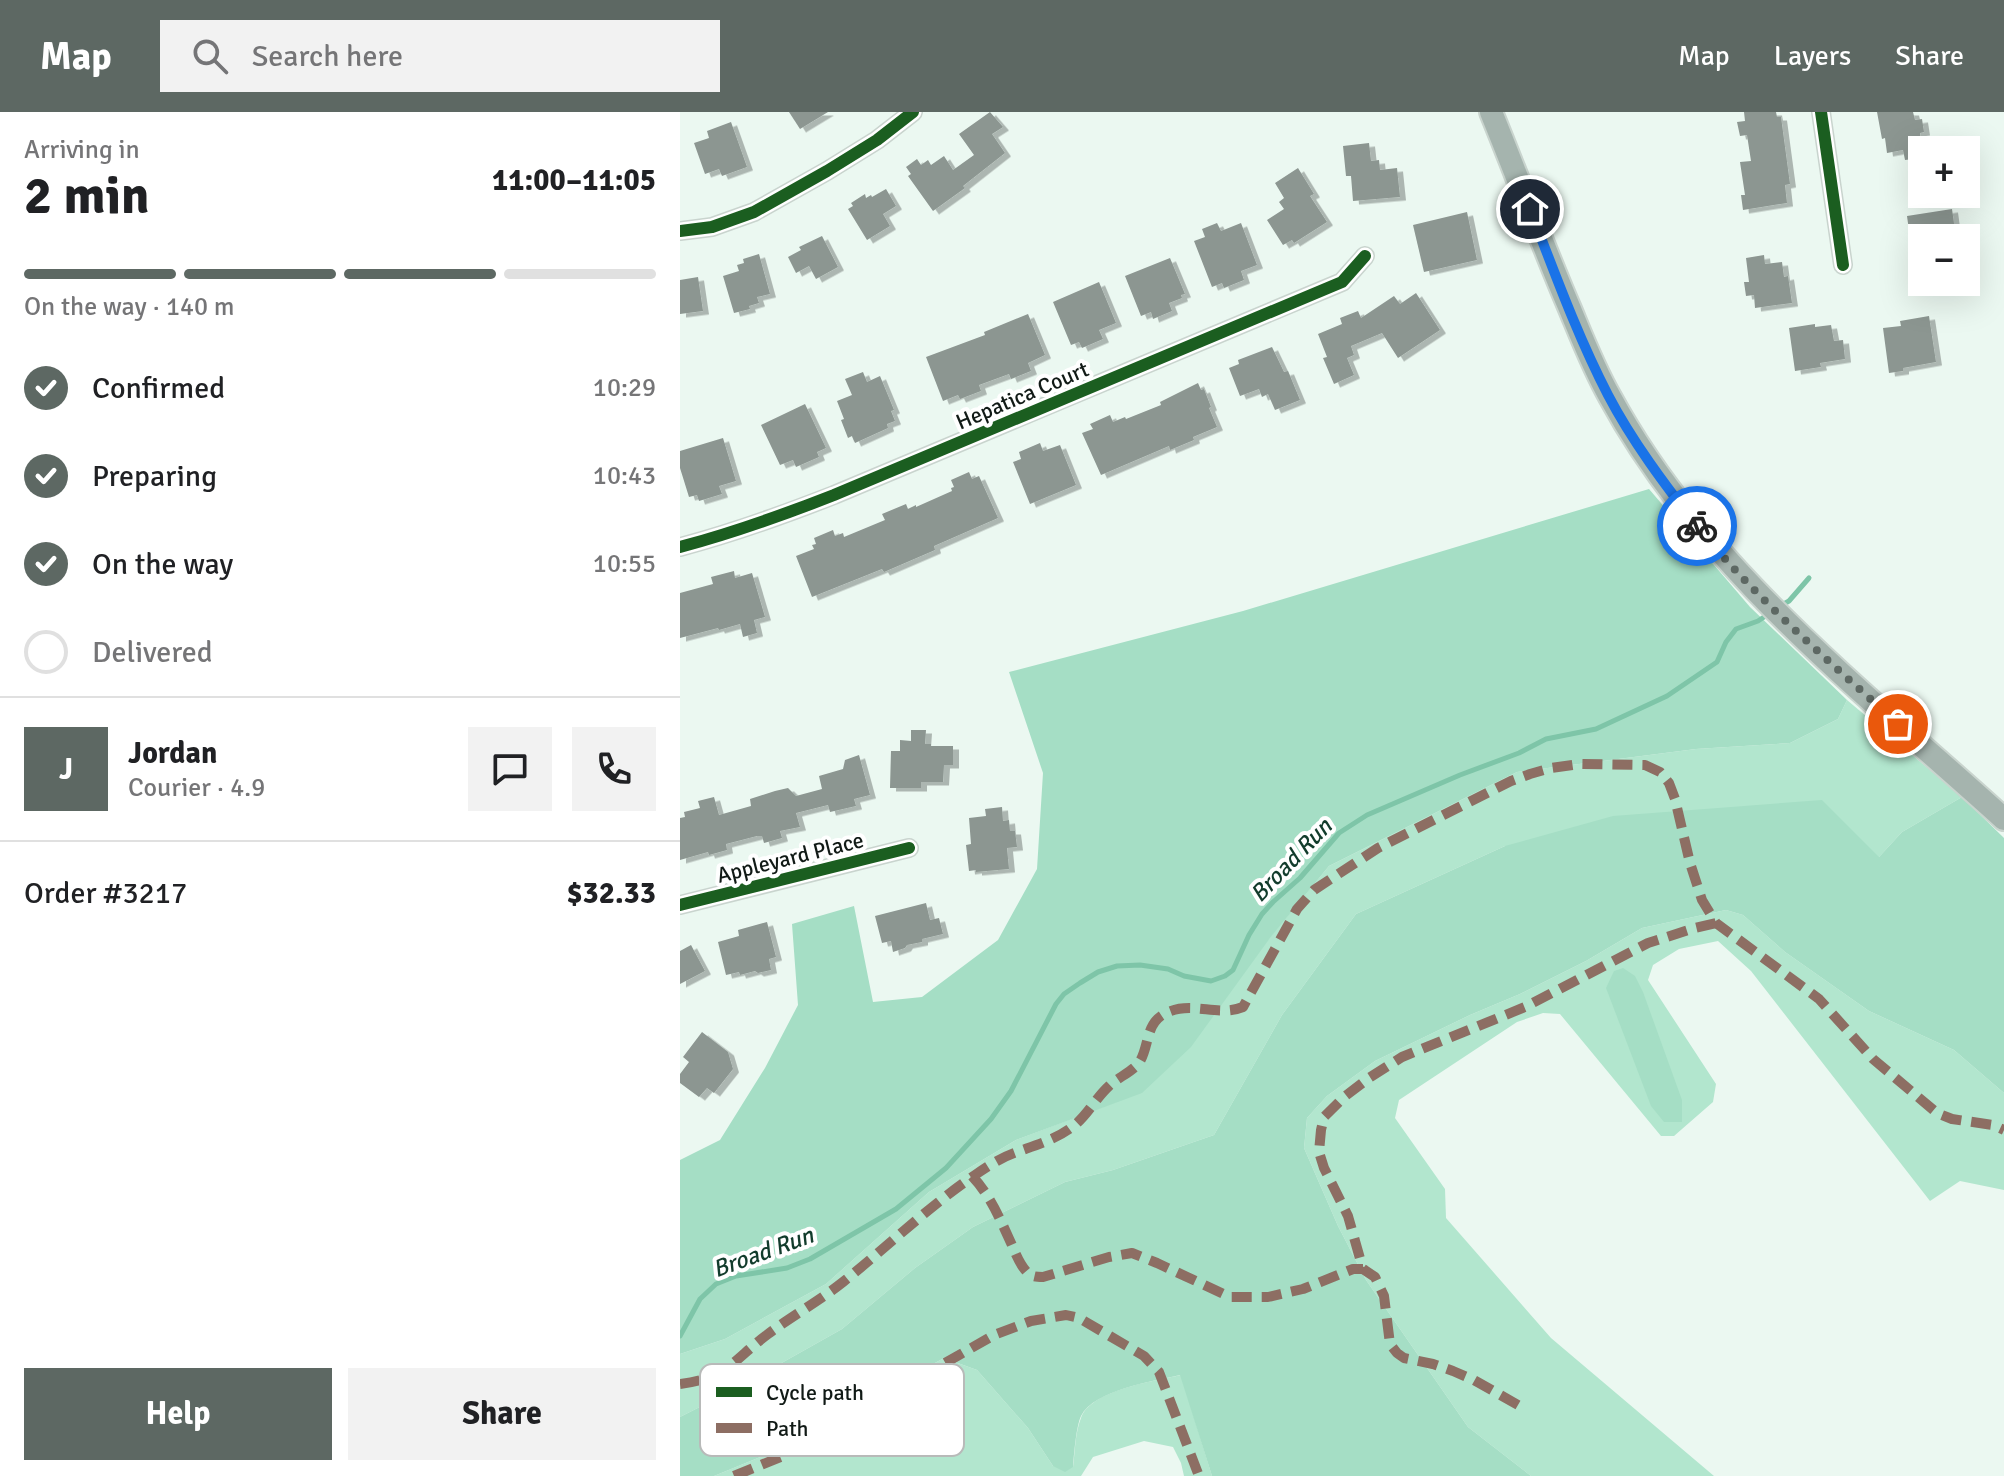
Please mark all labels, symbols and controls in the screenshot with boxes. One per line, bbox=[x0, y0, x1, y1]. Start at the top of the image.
search box bbox=[160, 20, 720, 92]
text: Map bbox=[40, 33, 112, 80]
icon: search bbox=[188, 34, 232, 78]
text: Search here bbox=[252, 38, 403, 75]
text: Map bbox=[1678, 39, 1730, 73]
text: Layers bbox=[1774, 39, 1851, 73]
text: Share bbox=[1895, 39, 1964, 73]
text: Arriving in bbox=[24, 134, 140, 166]
map controls bbox=[1908, 136, 1980, 296]
button: + bbox=[1908, 136, 1980, 208]
text: 11:00–11:05 bbox=[492, 162, 656, 199]
text: 2 min bbox=[24, 164, 150, 228]
pin bbox=[1496, 175, 1564, 243]
icon: home bbox=[1508, 187, 1552, 231]
button: − bbox=[1908, 224, 1980, 296]
text: On the way · 140 m bbox=[24, 291, 234, 323]
street label: Hepatica Court bbox=[952, 355, 1093, 436]
icon: check bbox=[24, 366, 68, 410]
text: Confirmed bbox=[92, 370, 225, 407]
text: 10:29 bbox=[593, 372, 656, 404]
icon: check bbox=[24, 454, 68, 498]
text: Preparing bbox=[92, 458, 217, 495]
text: 10:43 bbox=[593, 460, 656, 492]
courier bbox=[1657, 486, 1737, 566]
icon: bike bbox=[1675, 504, 1719, 548]
icon: check bbox=[24, 542, 68, 586]
text: On the way bbox=[92, 546, 233, 583]
text: 10:55 bbox=[593, 548, 656, 580]
text: Delivered bbox=[92, 634, 213, 671]
pin bbox=[1864, 690, 1932, 758]
icon: bag bbox=[1876, 702, 1920, 746]
button: chat bbox=[468, 727, 552, 811]
button: phone bbox=[572, 727, 656, 811]
text: Jordan bbox=[128, 735, 217, 772]
text: J bbox=[59, 751, 73, 788]
text: Courier · 4.9 bbox=[128, 772, 265, 804]
water label: Broad Run bbox=[1244, 811, 1339, 908]
street label: Appleyard Place bbox=[714, 826, 866, 889]
text: Order #3217 bbox=[24, 875, 187, 912]
text: $32.33 bbox=[566, 875, 656, 912]
water label: Broad Run bbox=[708, 1220, 818, 1284]
legend bbox=[700, 1364, 964, 1456]
button: Help bbox=[24, 1368, 332, 1460]
button: Share bbox=[348, 1368, 656, 1460]
text: Cycle path bbox=[766, 1379, 864, 1406]
text: Path bbox=[766, 1415, 809, 1442]

